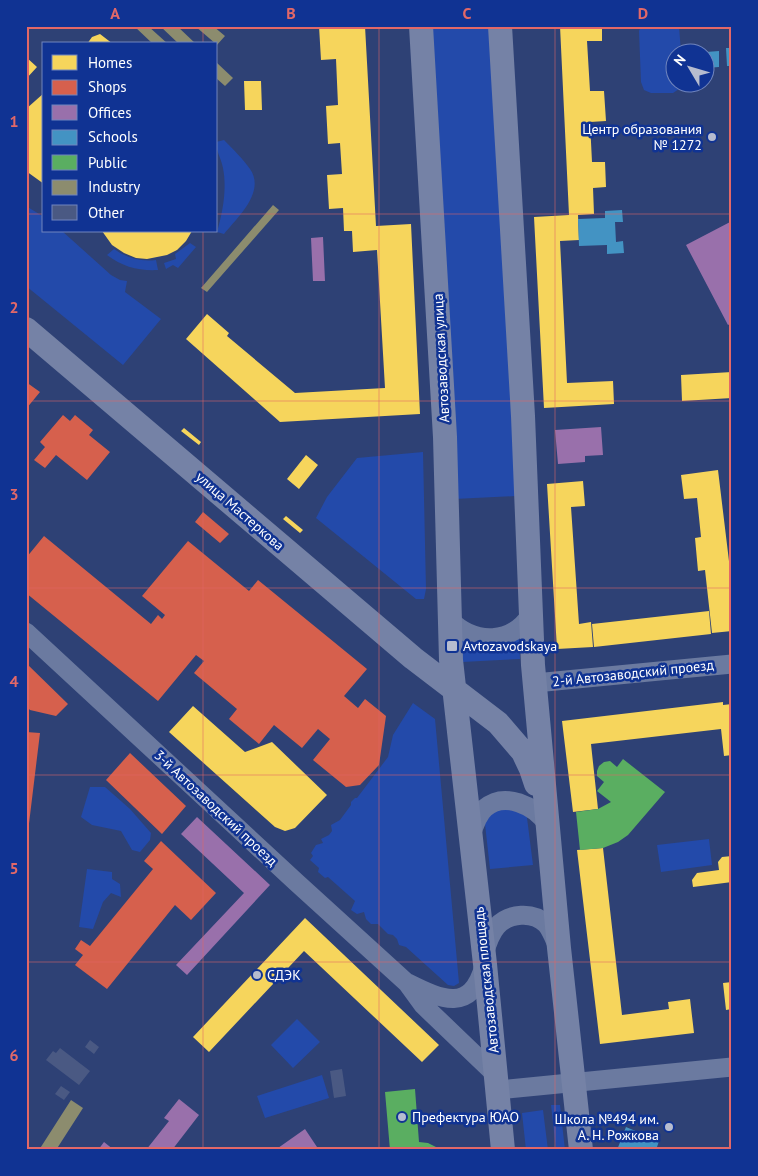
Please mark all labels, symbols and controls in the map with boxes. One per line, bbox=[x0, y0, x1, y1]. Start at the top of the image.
text: A bbox=[110, 3, 120, 23]
text: B bbox=[286, 3, 296, 23]
text: C bbox=[463, 3, 472, 23]
text: D bbox=[638, 3, 648, 23]
legend bbox=[42, 42, 218, 232]
north arrow bbox=[666, 42, 716, 92]
text: N bbox=[670, 51, 690, 69]
text: Homes bbox=[88, 53, 132, 72]
text: Shops bbox=[88, 77, 127, 96]
text: Offices bbox=[88, 103, 132, 122]
text: 1 bbox=[9, 111, 19, 131]
place label: Центр образования № 1272 bbox=[582, 120, 702, 154]
text: Schools bbox=[88, 127, 138, 146]
marker: Центр образования № 1272 bbox=[706, 131, 718, 143]
text: Public bbox=[88, 153, 127, 172]
text: Industry bbox=[88, 177, 140, 196]
text: Other bbox=[88, 203, 124, 222]
street label: Автозаводская улица bbox=[429, 293, 453, 423]
text: 2 bbox=[9, 297, 19, 317]
street label: улица Мастеркова bbox=[192, 468, 288, 554]
text: 3 bbox=[9, 484, 19, 504]
place label: Avtozavodskaya bbox=[463, 637, 557, 655]
marker: Avtozavodskaya bbox=[445, 639, 459, 653]
street label: 2-й Автозаводский проезд bbox=[551, 656, 715, 690]
text: 4 bbox=[9, 671, 19, 691]
street label: 3-й Автозаводский проезд bbox=[151, 746, 282, 870]
text: 5 bbox=[9, 858, 19, 878]
street label: Автозаводская площадь bbox=[469, 905, 503, 1054]
place label: СДЭК bbox=[267, 966, 301, 984]
marker: СДЭК bbox=[251, 969, 263, 981]
text: 6 bbox=[9, 1045, 19, 1065]
place label: Префектура ЮАО bbox=[412, 1108, 519, 1126]
place label: Школа №494 им. А. Н. Рожкова bbox=[554, 1110, 659, 1144]
marker: Префектура ЮАО bbox=[396, 1111, 408, 1123]
marker: Школа №494 им. А. Н. Рожкова bbox=[663, 1121, 675, 1133]

